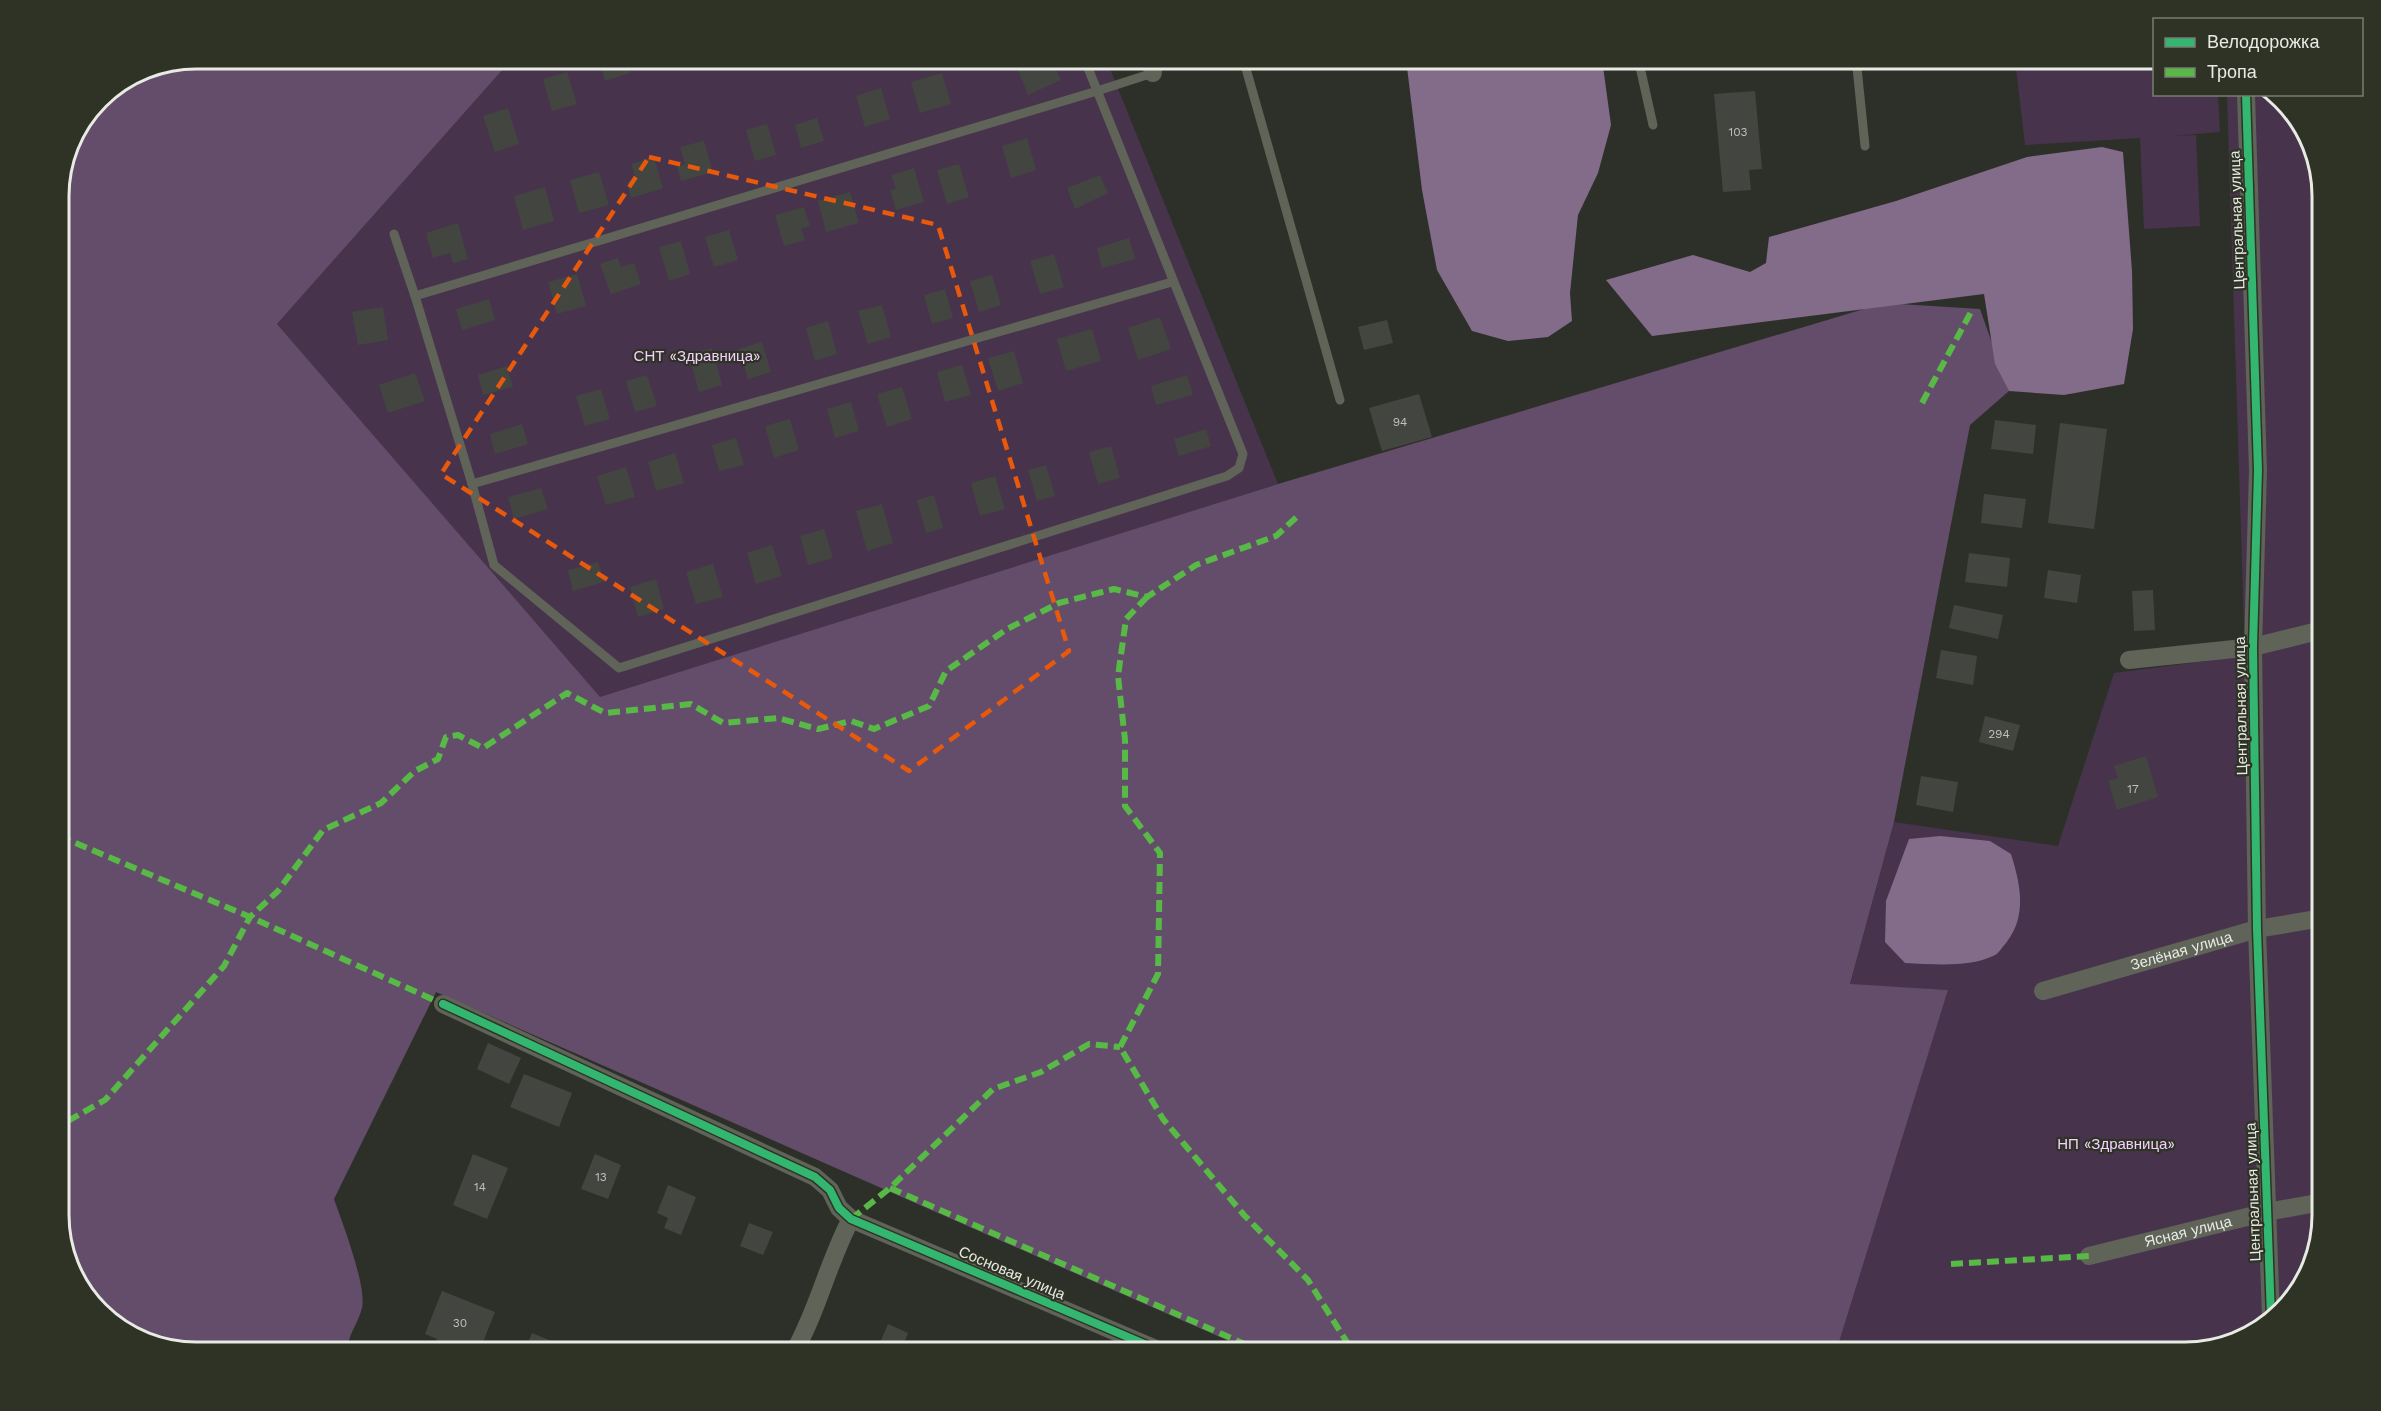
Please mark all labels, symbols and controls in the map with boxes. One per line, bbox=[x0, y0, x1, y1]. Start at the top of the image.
legend bbox=[2153, 18, 2363, 96]
text: Велодорожка bbox=[2207, 31, 2320, 52]
text: Тропа bbox=[2207, 61, 2258, 82]
house number: 103 bbox=[1729, 125, 1747, 139]
street label: Центральная улица bbox=[2226, 150, 2248, 290]
park label: СНТ «Здравница» bbox=[634, 347, 760, 365]
house number: 94 bbox=[1393, 415, 1407, 429]
street label: Центральная улица bbox=[2231, 636, 2251, 776]
house number: 294 bbox=[1988, 727, 2010, 741]
house number: 17 bbox=[2127, 782, 2139, 796]
street label: Зелёная улица bbox=[2128, 927, 2235, 974]
street label: Центральная улица bbox=[2242, 1122, 2264, 1262]
park label: НП «Здравница» bbox=[2057, 1135, 2175, 1153]
house number: 13 bbox=[595, 1170, 607, 1184]
house number: 14 bbox=[474, 1180, 486, 1194]
street label: Ясная улица bbox=[2142, 1212, 2234, 1251]
street label: Сосновая улица bbox=[956, 1242, 1069, 1304]
house number: 30 bbox=[453, 1316, 467, 1330]

